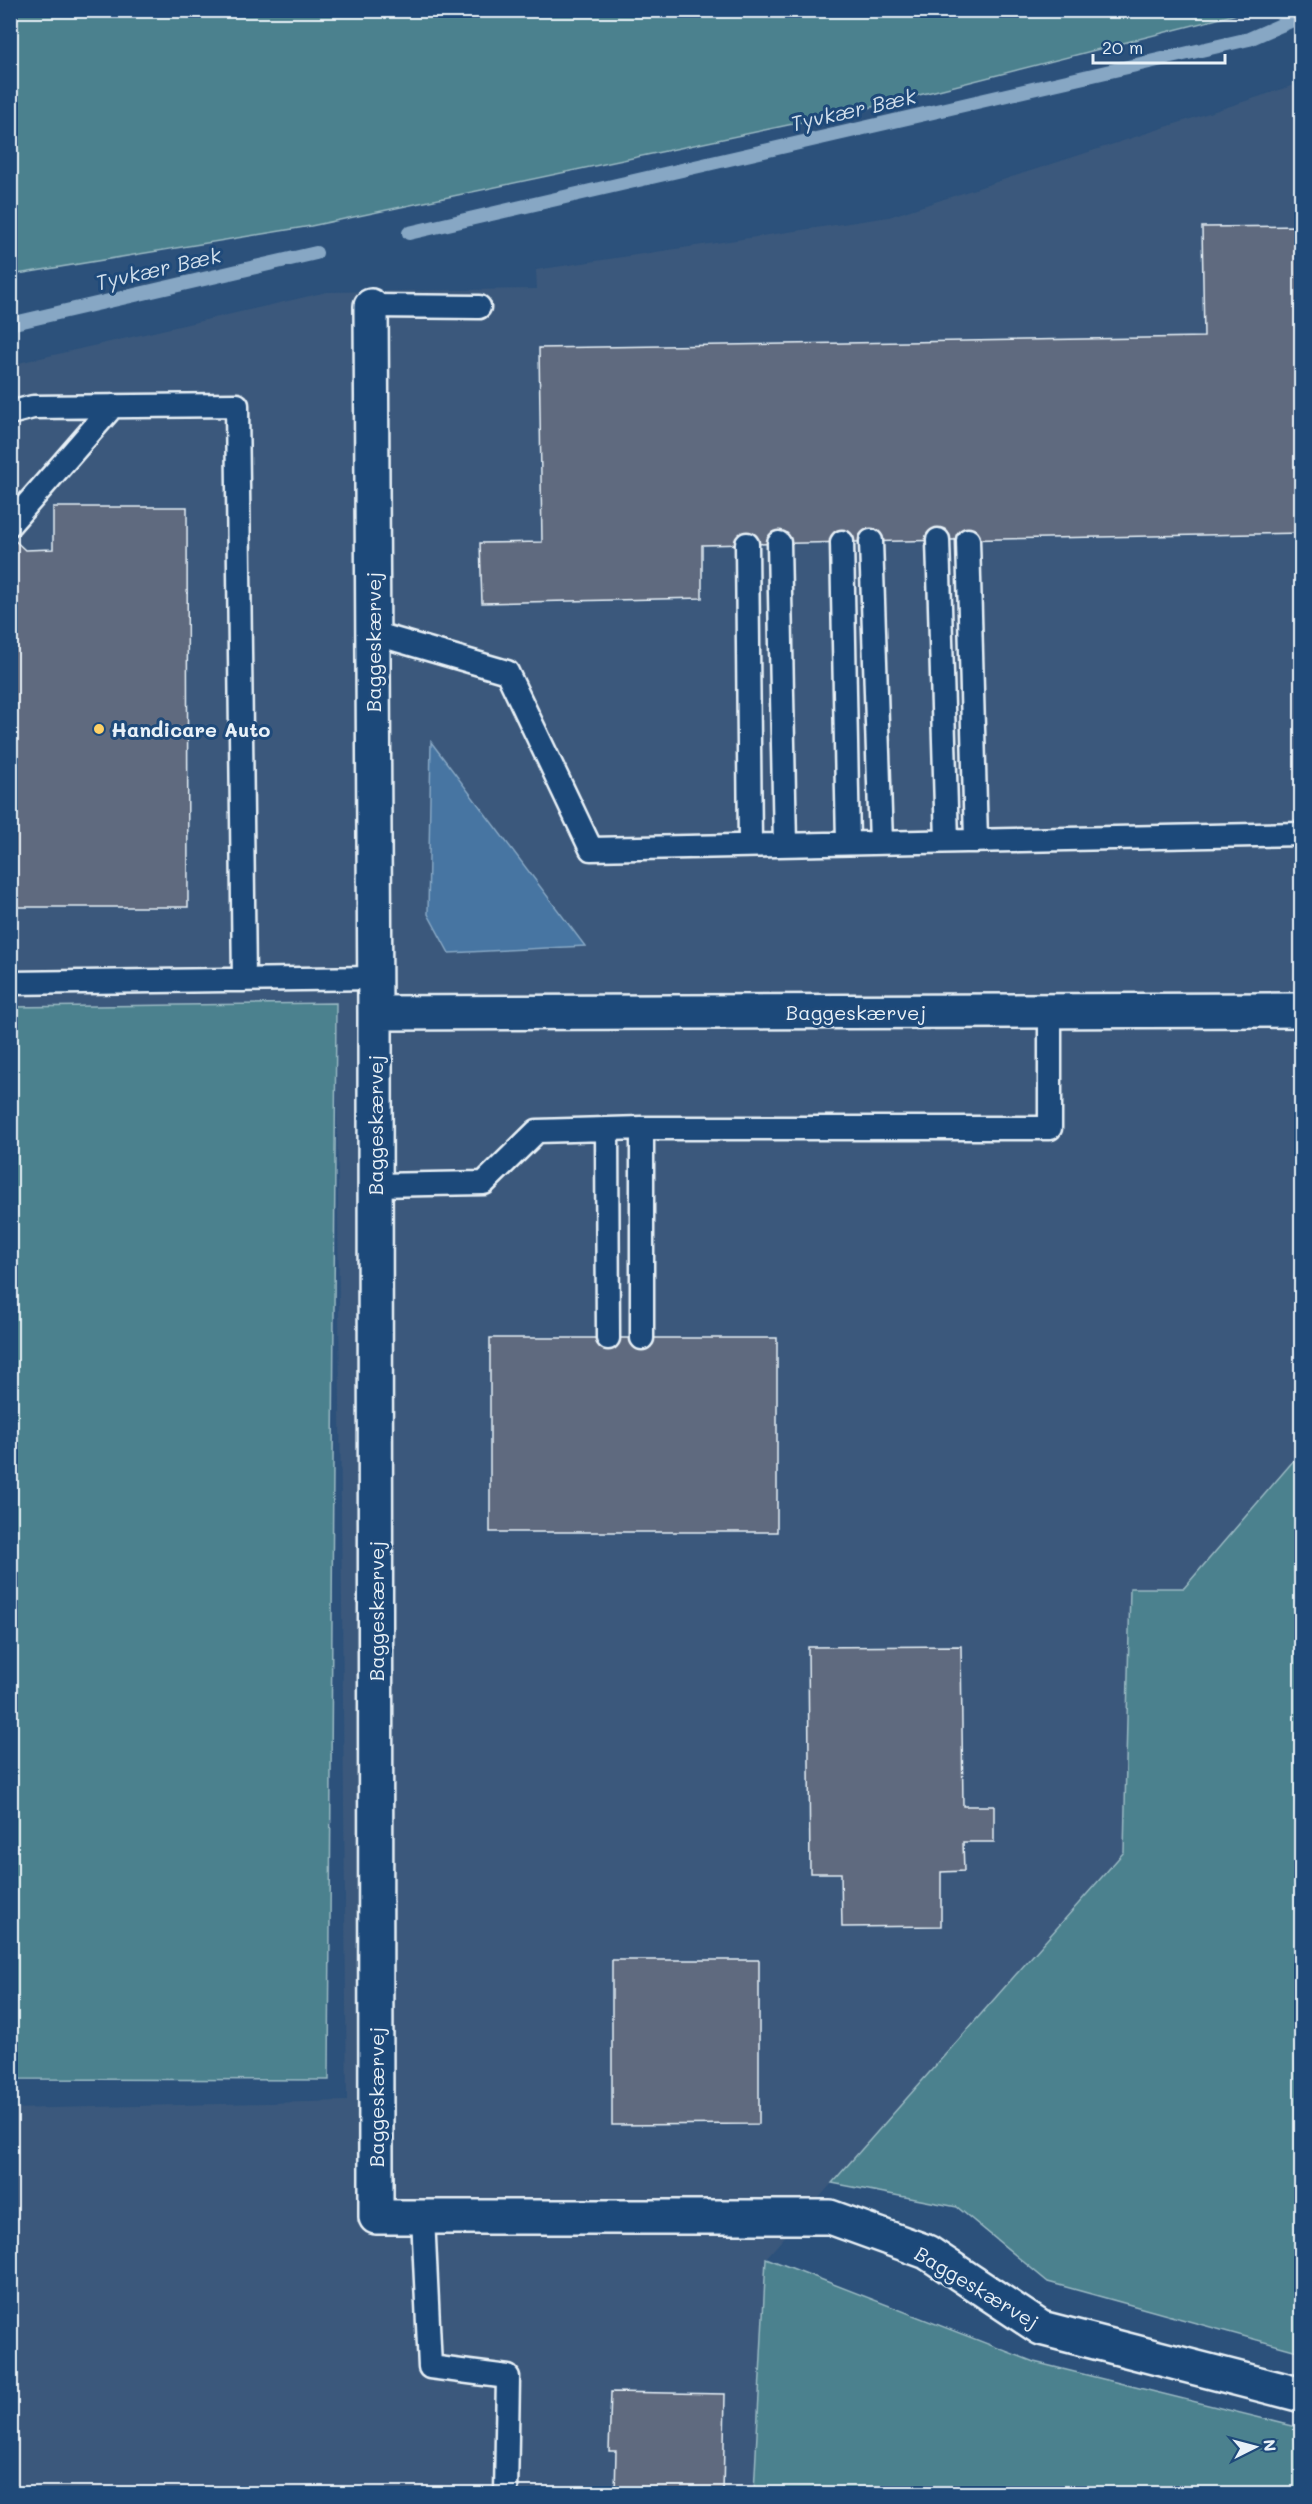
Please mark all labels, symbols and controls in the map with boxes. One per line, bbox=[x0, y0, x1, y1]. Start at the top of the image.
scale bar bbox=[1093, 27, 1225, 65]
text: 20 m bbox=[1102, 35, 1143, 59]
water label: Tyvkær Bæk bbox=[788, 81, 919, 137]
water label: Tyvkær Bæk bbox=[93, 240, 224, 296]
street label: Baggeskærvej bbox=[360, 572, 386, 712]
place label: Handicare Auto bbox=[111, 716, 270, 742]
marker: Handicare Auto bbox=[92, 722, 106, 736]
street label: Baggeskærvej bbox=[786, 999, 926, 1025]
street label: Baggeskærvej bbox=[362, 1055, 388, 1195]
street label: Baggeskærvej bbox=[363, 1541, 389, 1681]
street label: Baggeskærvej bbox=[363, 2027, 389, 2167]
street label: Baggeskærvej bbox=[910, 2240, 1044, 2334]
north arrow bbox=[1225, 2417, 1285, 2477]
text: N bbox=[1259, 2438, 1281, 2453]

